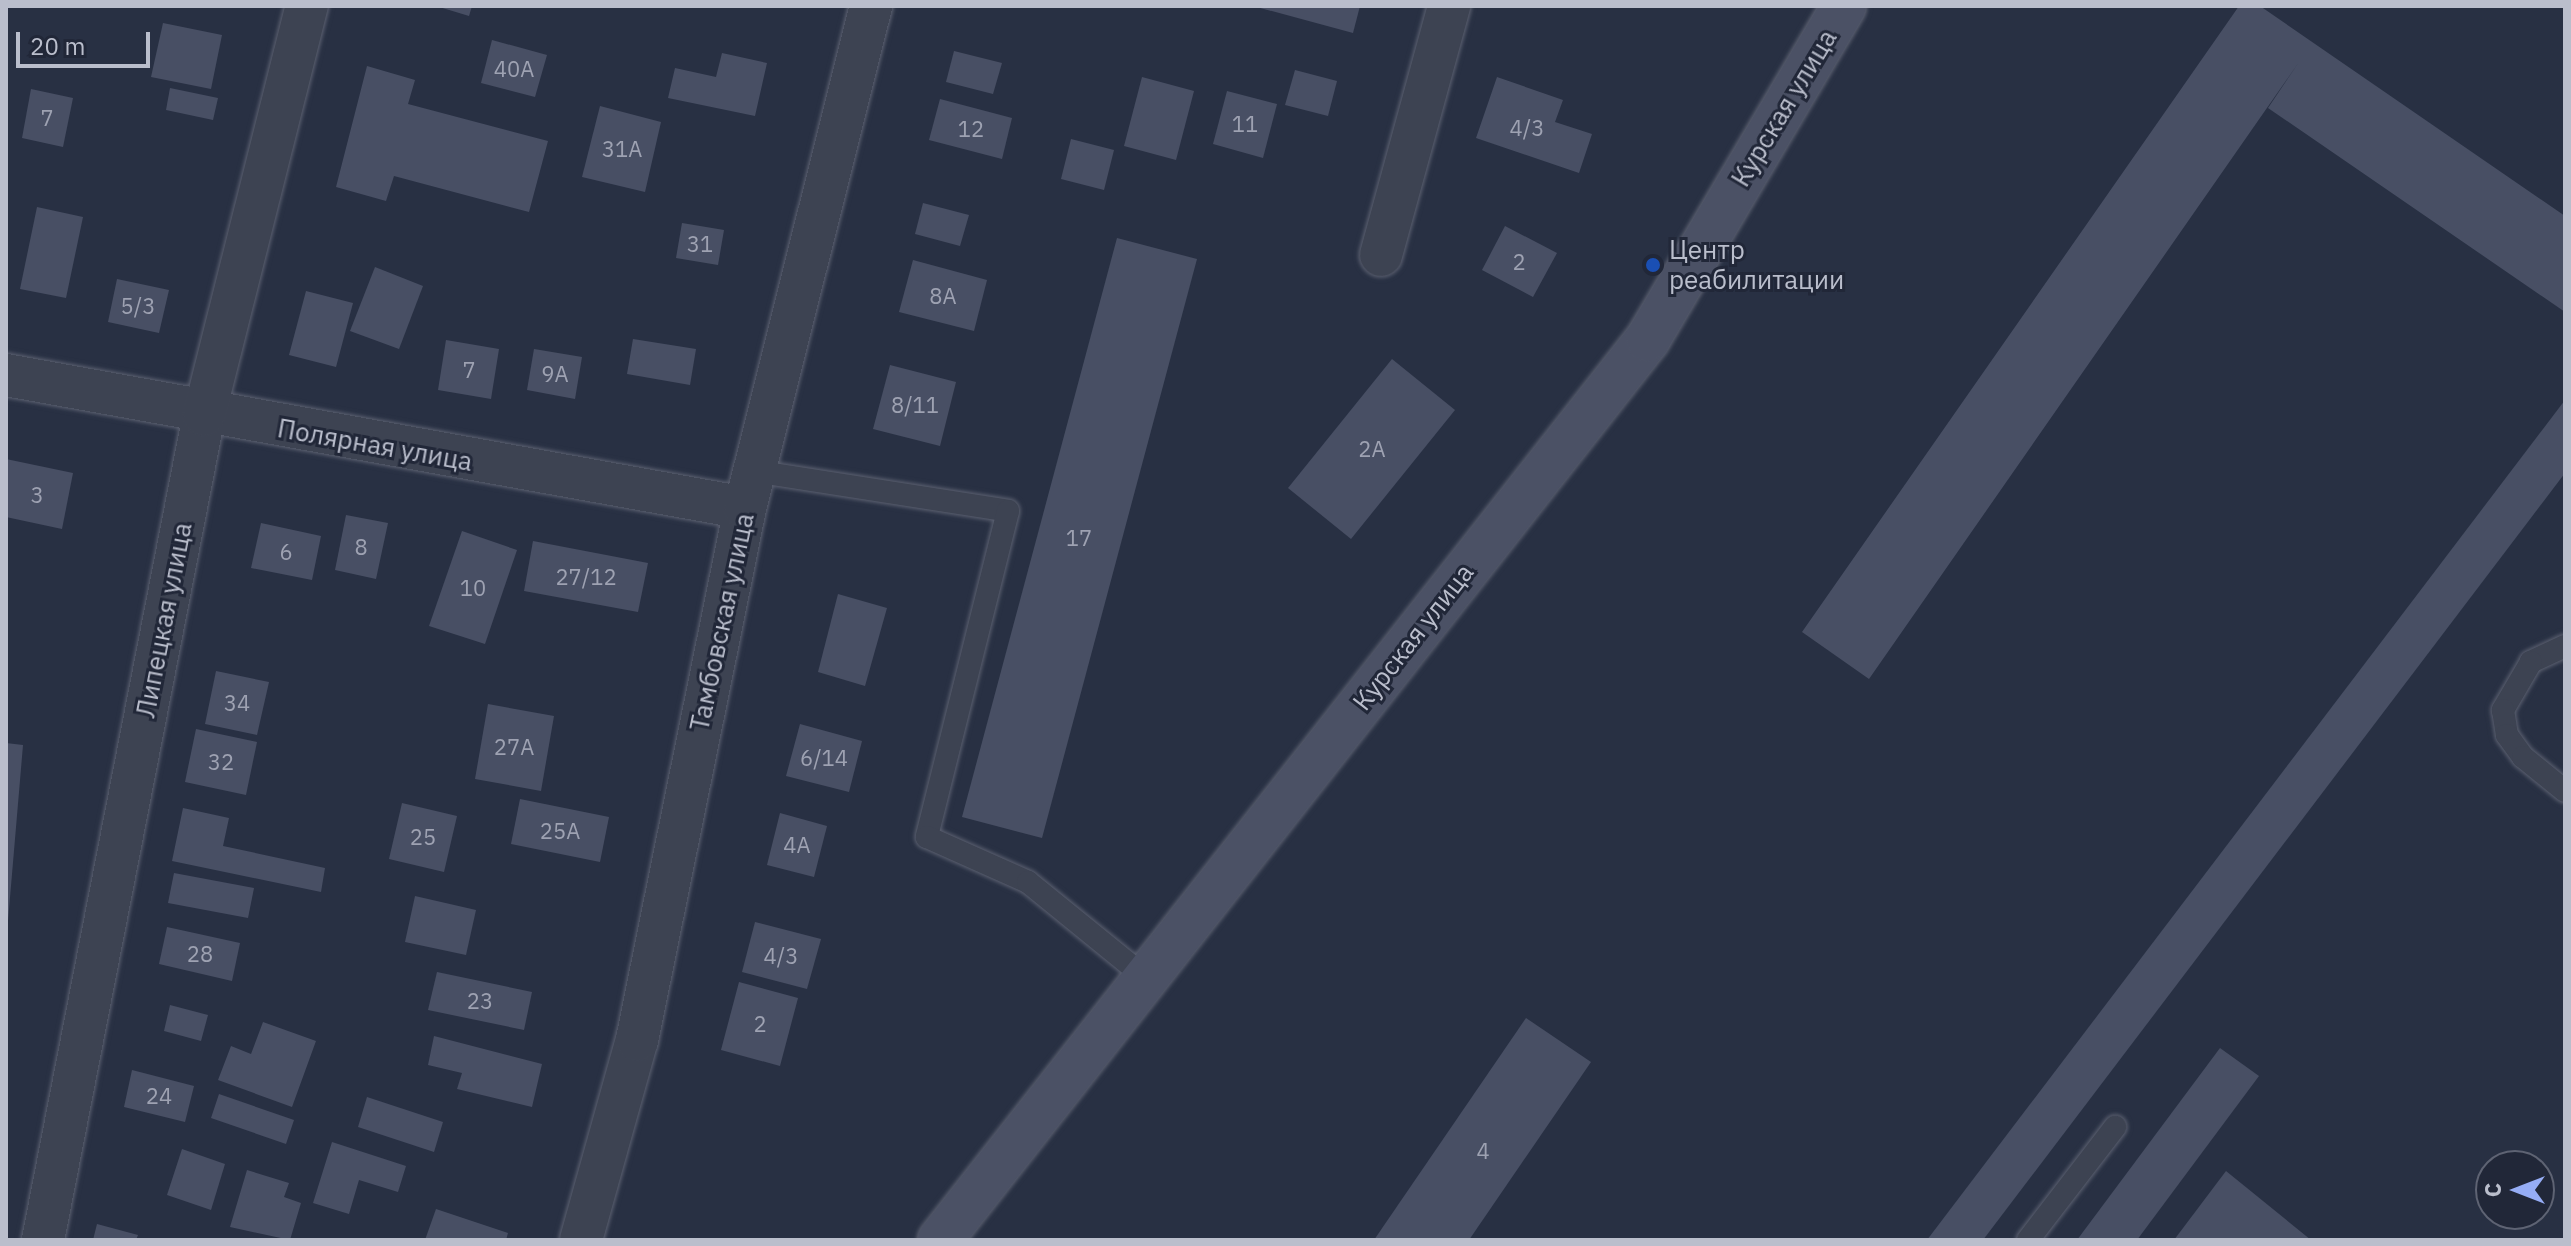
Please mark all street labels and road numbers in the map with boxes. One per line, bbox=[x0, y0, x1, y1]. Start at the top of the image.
street label: Курская улица bbox=[1725, 24, 1843, 192]
street label: Полярная улица bbox=[275, 412, 475, 478]
street label: Тамбовская улица bbox=[684, 510, 760, 734]
street label: Липецкая улица bbox=[130, 520, 198, 720]
street label: Курская улица bbox=[1346, 557, 1480, 717]

